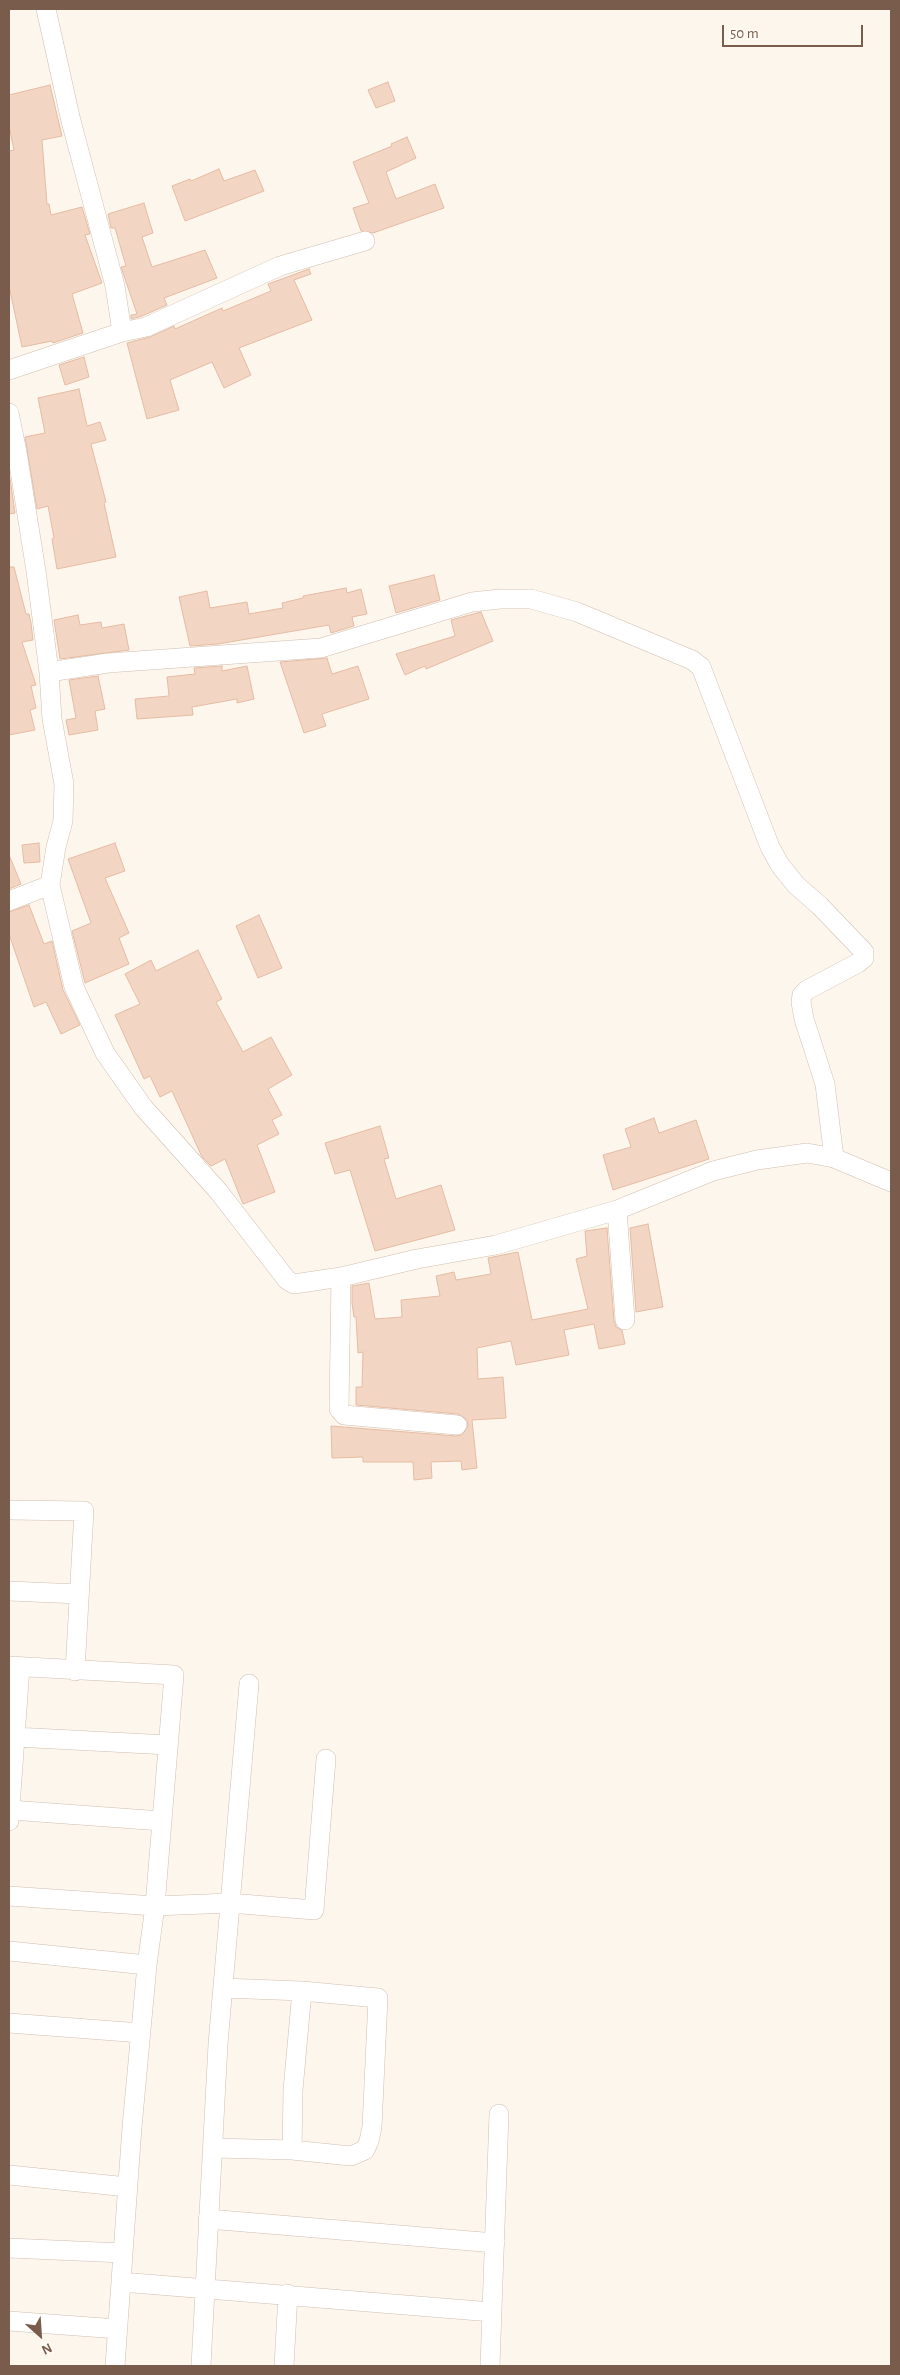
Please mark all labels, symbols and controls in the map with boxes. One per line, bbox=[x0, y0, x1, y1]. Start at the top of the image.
scale bar bbox=[725, 15, 866, 47]
text: 50 m bbox=[730, 26, 759, 41]
north arrow bbox=[15, 2310, 65, 2360]
text: N bbox=[39, 2340, 54, 2357]

